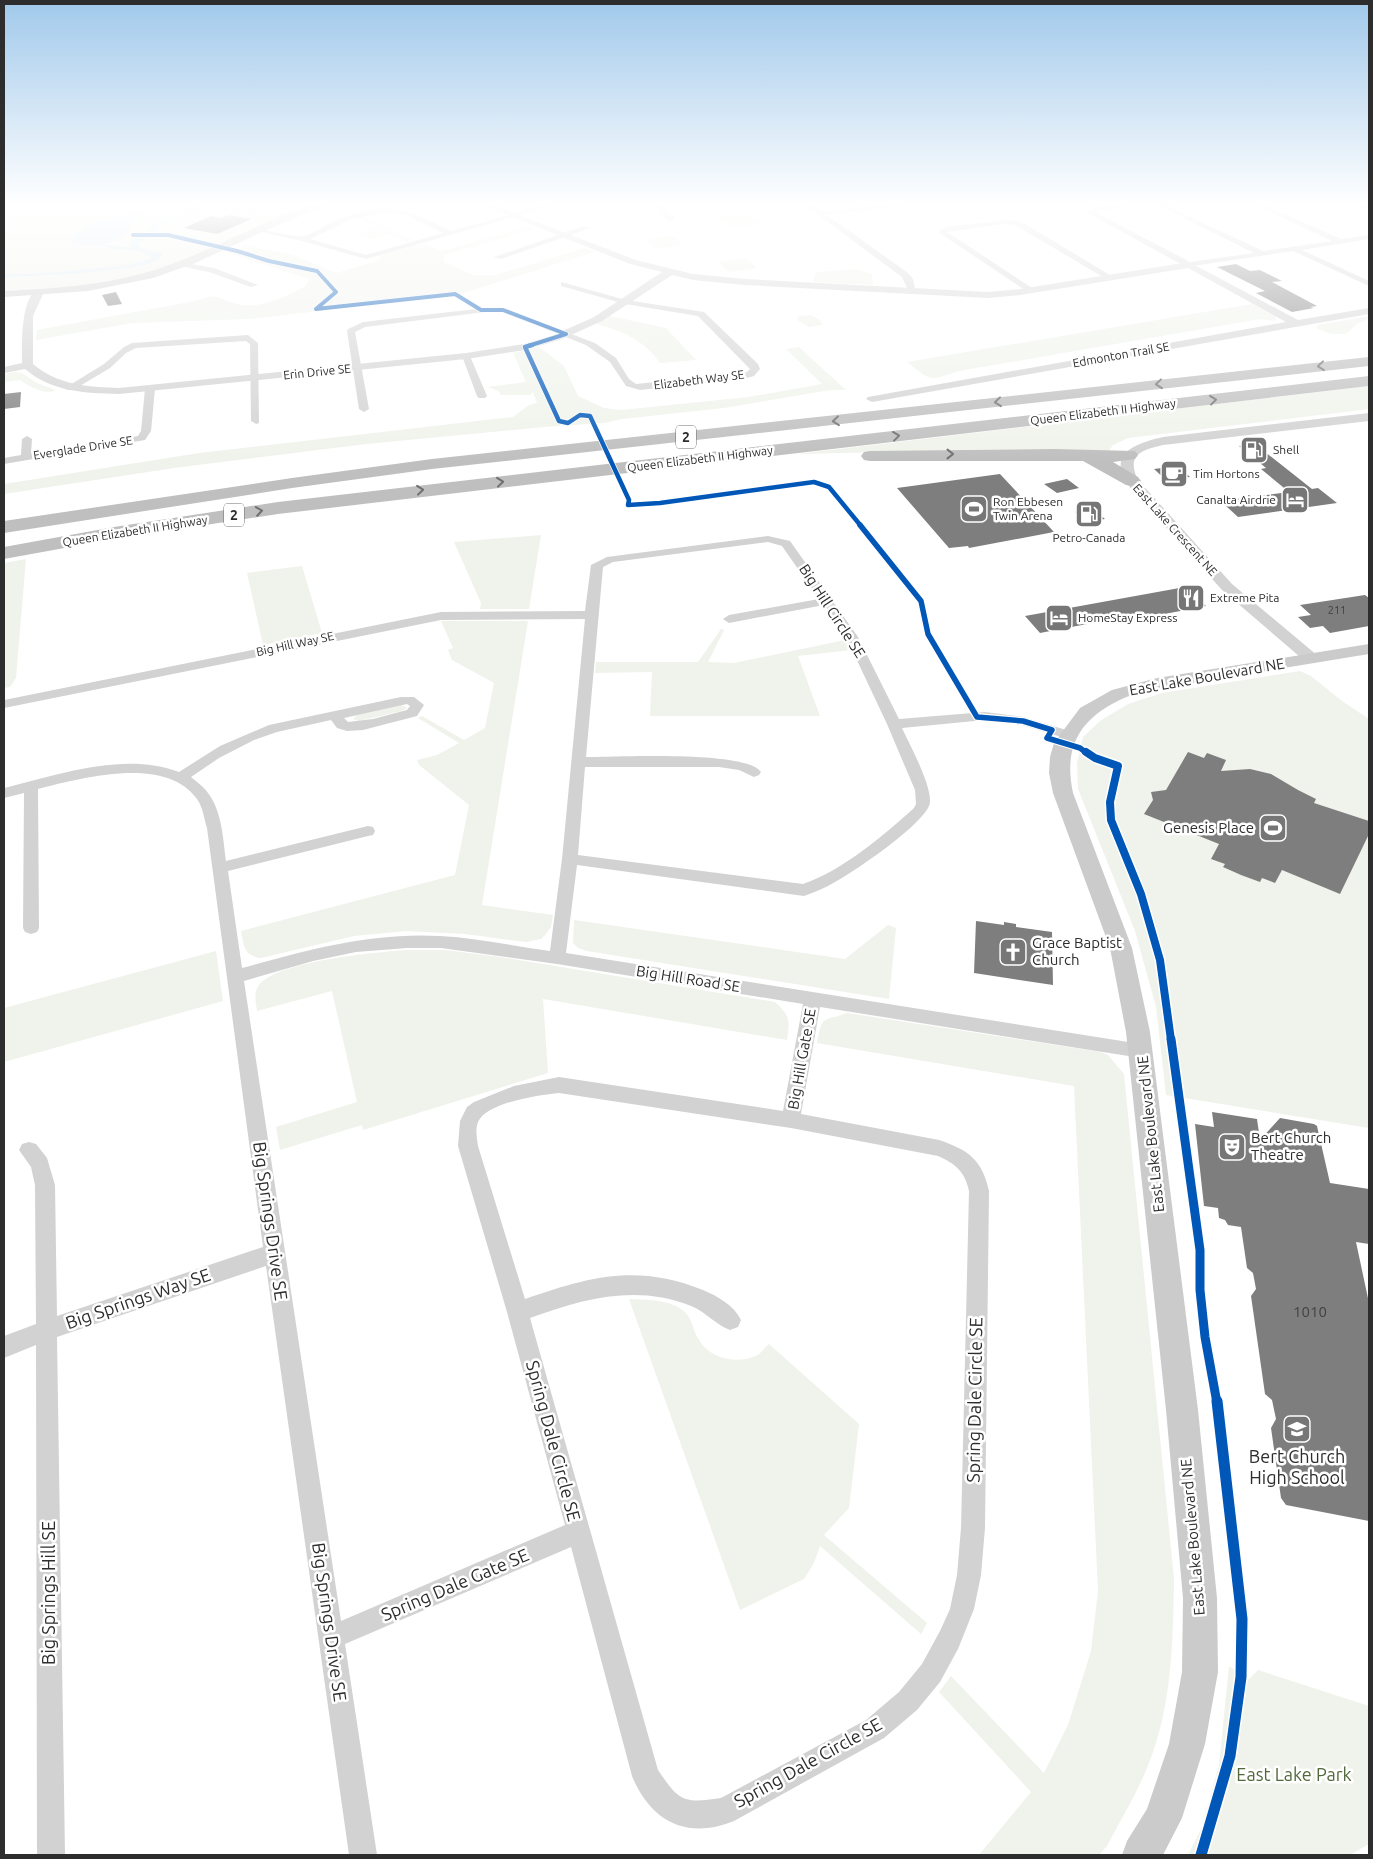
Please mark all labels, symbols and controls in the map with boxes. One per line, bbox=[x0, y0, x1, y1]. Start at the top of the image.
street label: Edmonton Trail SE bbox=[1072, 340, 1171, 369]
one-way arrow bbox=[1316, 360, 1324, 371]
street label: Erin Drive SE bbox=[282, 361, 352, 382]
street label: Elizabeth Way SE bbox=[653, 367, 745, 392]
one-way arrow bbox=[1155, 378, 1163, 389]
one-way arrow bbox=[1210, 395, 1218, 406]
one-way arrow bbox=[994, 396, 1002, 407]
street label: Queen Elizabeth II Highway bbox=[1029, 396, 1177, 427]
one-way arrow bbox=[832, 415, 840, 426]
road number: 2 bbox=[676, 426, 696, 448]
one-way arrow bbox=[892, 431, 900, 442]
street label: Everglade Drive SE bbox=[32, 433, 134, 462]
fuel station icon: Shell bbox=[1239, 435, 1269, 465]
street label: Queen Elizabeth II Highway bbox=[626, 443, 774, 474]
place label: Shell bbox=[1273, 443, 1299, 456]
one-way arrow bbox=[946, 449, 954, 459]
cafe icon: Tim Hortons bbox=[1159, 459, 1189, 489]
place label: Tim Hortons bbox=[1193, 467, 1260, 480]
one-way arrow bbox=[497, 477, 505, 488]
street label: East Lake Crescent NE bbox=[1131, 481, 1220, 578]
one-way arrow bbox=[417, 485, 425, 496]
hotel icon: Canalta Airdrie bbox=[1280, 485, 1310, 515]
place label: Canalta Airdrie bbox=[1196, 493, 1276, 506]
sports icon: Ron Ebbesen Twin Arena bbox=[959, 494, 989, 524]
place label: Ron Ebbesen Twin Arena bbox=[993, 495, 1063, 522]
fuel station icon: Petro-Canada bbox=[1074, 499, 1104, 529]
road number: 2 bbox=[224, 504, 244, 526]
one-way arrow bbox=[255, 506, 263, 517]
street label: Queen Elizabeth II Highway bbox=[62, 513, 209, 548]
place label: Petro-Canada bbox=[1052, 531, 1126, 544]
street label: Big Hill Circle SE bbox=[796, 561, 869, 661]
restaurant icon: Extreme Pita bbox=[1176, 583, 1206, 613]
place label: Extreme Pita bbox=[1210, 591, 1279, 604]
hotel icon: HomeStay Express bbox=[1044, 603, 1074, 633]
house number: 211 bbox=[1328, 604, 1346, 616]
place label: HomeStay Express bbox=[1078, 611, 1178, 624]
street label: Big Hill Way SE bbox=[255, 629, 335, 658]
street label: East Lake Boulevard NE bbox=[1128, 654, 1286, 699]
sports icon: Genesis Place bbox=[1258, 813, 1288, 843]
place label: Genesis Place bbox=[1163, 819, 1254, 836]
place label: Grace Baptist Church bbox=[1032, 934, 1122, 968]
church icon: Grace Baptist Church bbox=[998, 937, 1028, 967]
street label: Big Hill Road SE bbox=[635, 962, 741, 995]
street label: Big Hill Gate SE bbox=[784, 1007, 819, 1111]
street label: East Lake Boulevard NE bbox=[1134, 1055, 1167, 1213]
place label: Bert Church Theatre bbox=[1251, 1129, 1331, 1163]
theatre icon: Bert Church Theatre bbox=[1217, 1132, 1247, 1162]
street label: Big Springs Drive SE bbox=[250, 1140, 292, 1302]
street label: Big Springs Way SE bbox=[63, 1264, 213, 1332]
house number: 1010 bbox=[1293, 1303, 1327, 1320]
street label: Spring Dale Circle SE bbox=[963, 1317, 985, 1483]
street label: Spring Dale Circle SE bbox=[523, 1358, 585, 1523]
school or university icon: Bert Church High School bbox=[1282, 1414, 1312, 1444]
place label: Bert Church High School bbox=[1249, 1446, 1345, 1487]
street label: East Lake Boulevard NE bbox=[1177, 1458, 1208, 1616]
street label: Big Springs Hill SE bbox=[38, 1521, 58, 1665]
street label: Big Springs Drive SE bbox=[309, 1541, 351, 1703]
street label: Spring Dale Gate SE bbox=[378, 1544, 531, 1624]
street label: Spring Dale Circle SE bbox=[730, 1713, 885, 1811]
park label: East Lake Park bbox=[1236, 1764, 1352, 1784]

